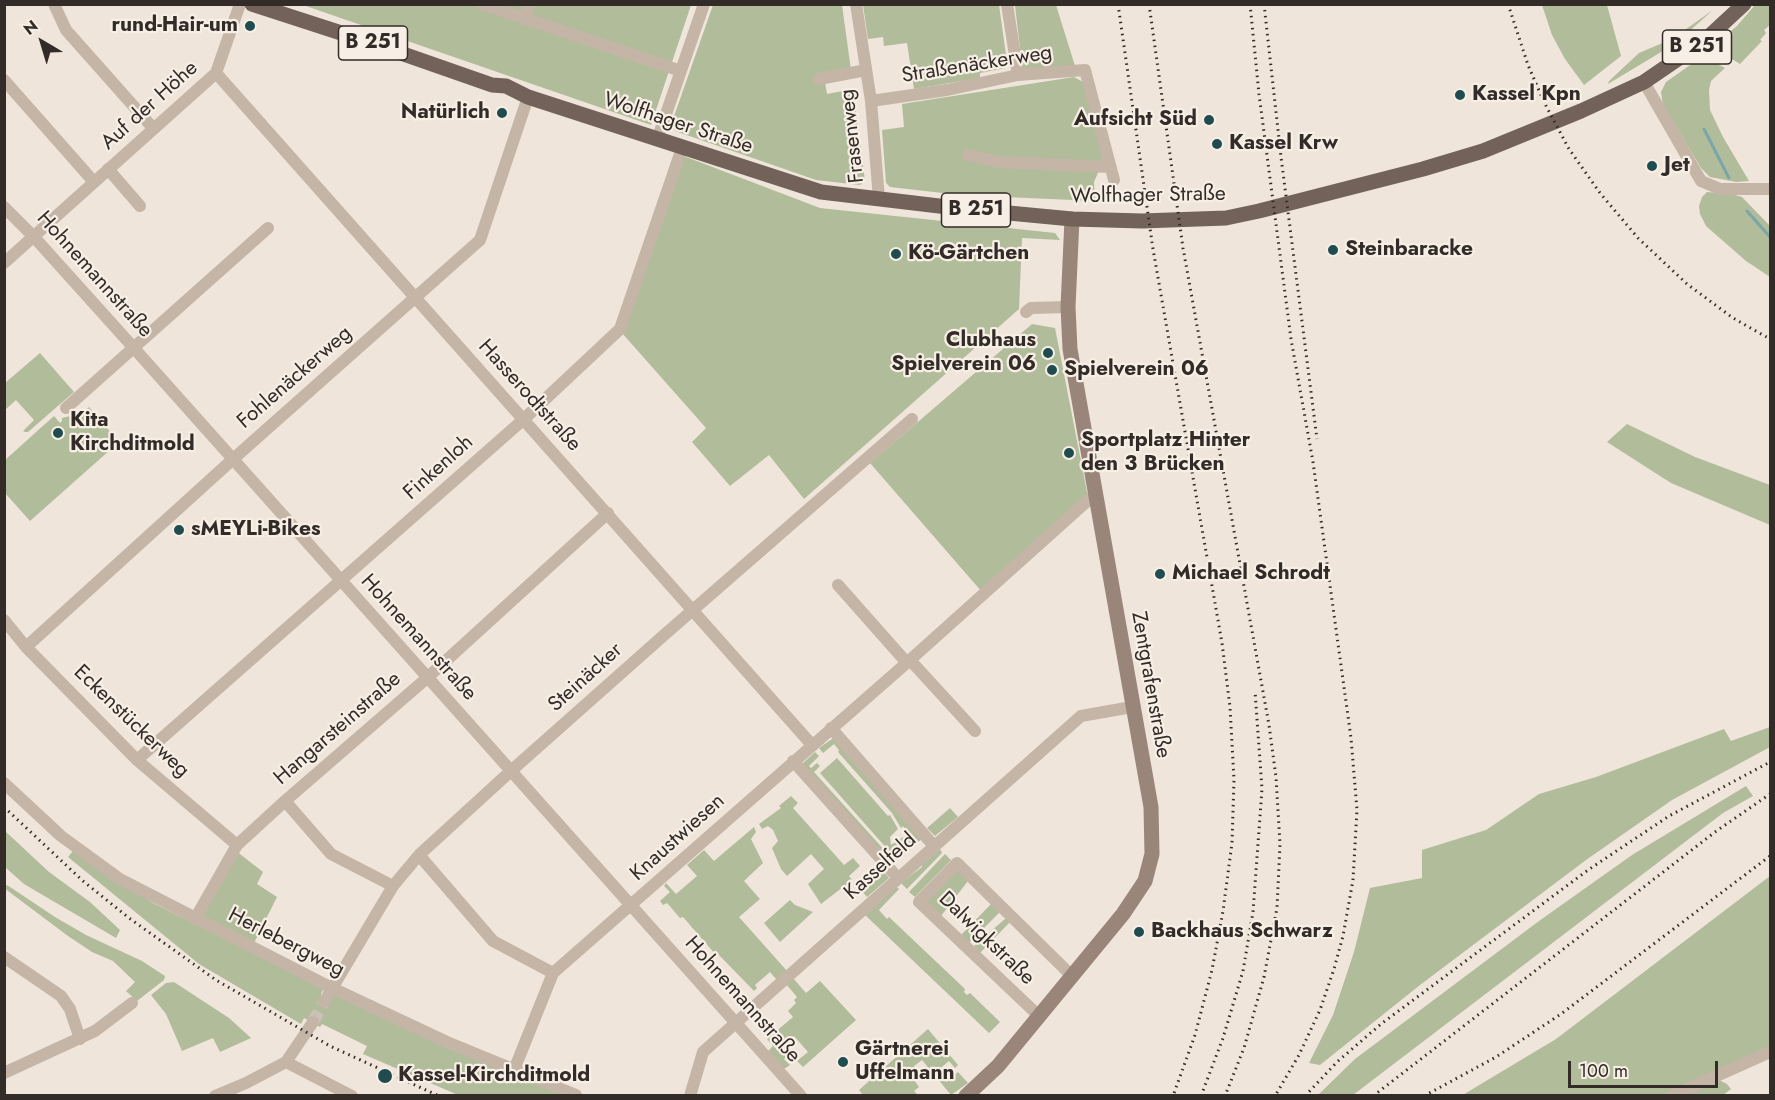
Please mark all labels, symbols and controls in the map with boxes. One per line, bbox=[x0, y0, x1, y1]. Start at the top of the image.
north arrow bbox=[12, 12, 72, 72]
place label: rund-Hair-um bbox=[111, 13, 238, 39]
text: N bbox=[19, 14, 43, 40]
marker: rund-Hair-um bbox=[243, 19, 257, 33]
road number: B 251 bbox=[338, 26, 407, 60]
road number: B 251 bbox=[1662, 30, 1732, 64]
street label: Straßenäckerweg bbox=[900, 41, 1054, 89]
street label: Auf der Höhe bbox=[96, 56, 204, 156]
place label: Kassel Kpn bbox=[1472, 82, 1581, 108]
street label: Wolfhager Straße bbox=[600, 88, 756, 160]
street label: Frasenweg bbox=[836, 88, 870, 184]
marker: Kassel Kpn bbox=[1453, 88, 1467, 102]
place label: Natürlich bbox=[401, 100, 490, 126]
marker: Natürlich bbox=[495, 106, 509, 120]
place label: Aufsicht Süd bbox=[1074, 107, 1197, 133]
marker: Aufsicht Süd bbox=[1202, 113, 1216, 127]
place label: Kassel Krw bbox=[1229, 131, 1338, 157]
marker: Kassel Krw bbox=[1210, 137, 1224, 151]
place label: Jet bbox=[1664, 153, 1690, 179]
marker: Jet bbox=[1645, 159, 1659, 173]
street label: Wolfhager Straße bbox=[1070, 182, 1226, 210]
road number: B 251 bbox=[942, 193, 1010, 227]
street label: Hohnemannstraße bbox=[31, 207, 157, 343]
place label: Steinbaracke bbox=[1345, 237, 1473, 263]
place label: Kö-Gärtchen bbox=[908, 241, 1029, 267]
marker: Steinbaracke bbox=[1326, 243, 1340, 257]
marker: Kö-Gärtchen bbox=[889, 247, 903, 261]
street label: Fohlenäckerweg bbox=[233, 321, 357, 435]
place label: Clubhaus Spielverein 06 bbox=[891, 328, 1036, 378]
street label: Hasserodtstraße bbox=[472, 335, 586, 457]
marker: Clubhaus Spielverein 06 bbox=[1041, 346, 1055, 360]
place label: Spielverein 06 bbox=[1064, 357, 1209, 383]
marker: Spielverein 06 bbox=[1045, 363, 1059, 377]
place label: Kita Kirchditmold bbox=[70, 408, 195, 458]
marker: Kita Kirchditmold bbox=[51, 426, 65, 440]
place label: Sportplatz Hinter den 3 Brücken bbox=[1081, 428, 1250, 478]
street label: Finkenloh bbox=[399, 430, 479, 506]
marker: Sportplatz Hinter den 3 Brücken bbox=[1062, 446, 1076, 460]
place label: sMEYLi-Bikes bbox=[191, 517, 321, 543]
marker: sMEYLi-Bikes bbox=[172, 523, 186, 537]
place label: Michael Schrodt bbox=[1172, 561, 1330, 587]
marker: Michael Schrodt bbox=[1153, 567, 1167, 581]
street label: Hohnemannstraße bbox=[355, 570, 481, 706]
street label: Zentgrafenstraße bbox=[1125, 610, 1175, 760]
street label: Steinäcker bbox=[544, 638, 628, 718]
street label: Eckenstückerweg bbox=[68, 660, 194, 784]
street label: Hangarsteinstraße bbox=[269, 667, 407, 791]
street label: Knaustwiesen bbox=[626, 789, 730, 887]
street label: Kasselfeld bbox=[840, 828, 922, 906]
street label: Dalwigkstraße bbox=[933, 887, 1039, 991]
street label: Herlebergweg bbox=[224, 903, 348, 983]
place label: Backhaus Schwarz bbox=[1151, 919, 1333, 945]
marker: Backhaus Schwarz bbox=[1132, 925, 1146, 939]
street label: Hohnemannstraße bbox=[679, 932, 805, 1068]
place label: Gärtnerei Uffelmann bbox=[855, 1037, 955, 1087]
scale bar bbox=[1571, 1049, 1721, 1087]
marker: Gärtnerei Uffelmann bbox=[836, 1055, 850, 1069]
text: 100 m bbox=[1579, 1058, 1628, 1084]
place label: Kassel-Kirchditmold bbox=[398, 1063, 590, 1089]
marker: Kassel-Kirchditmold bbox=[376, 1067, 394, 1085]

